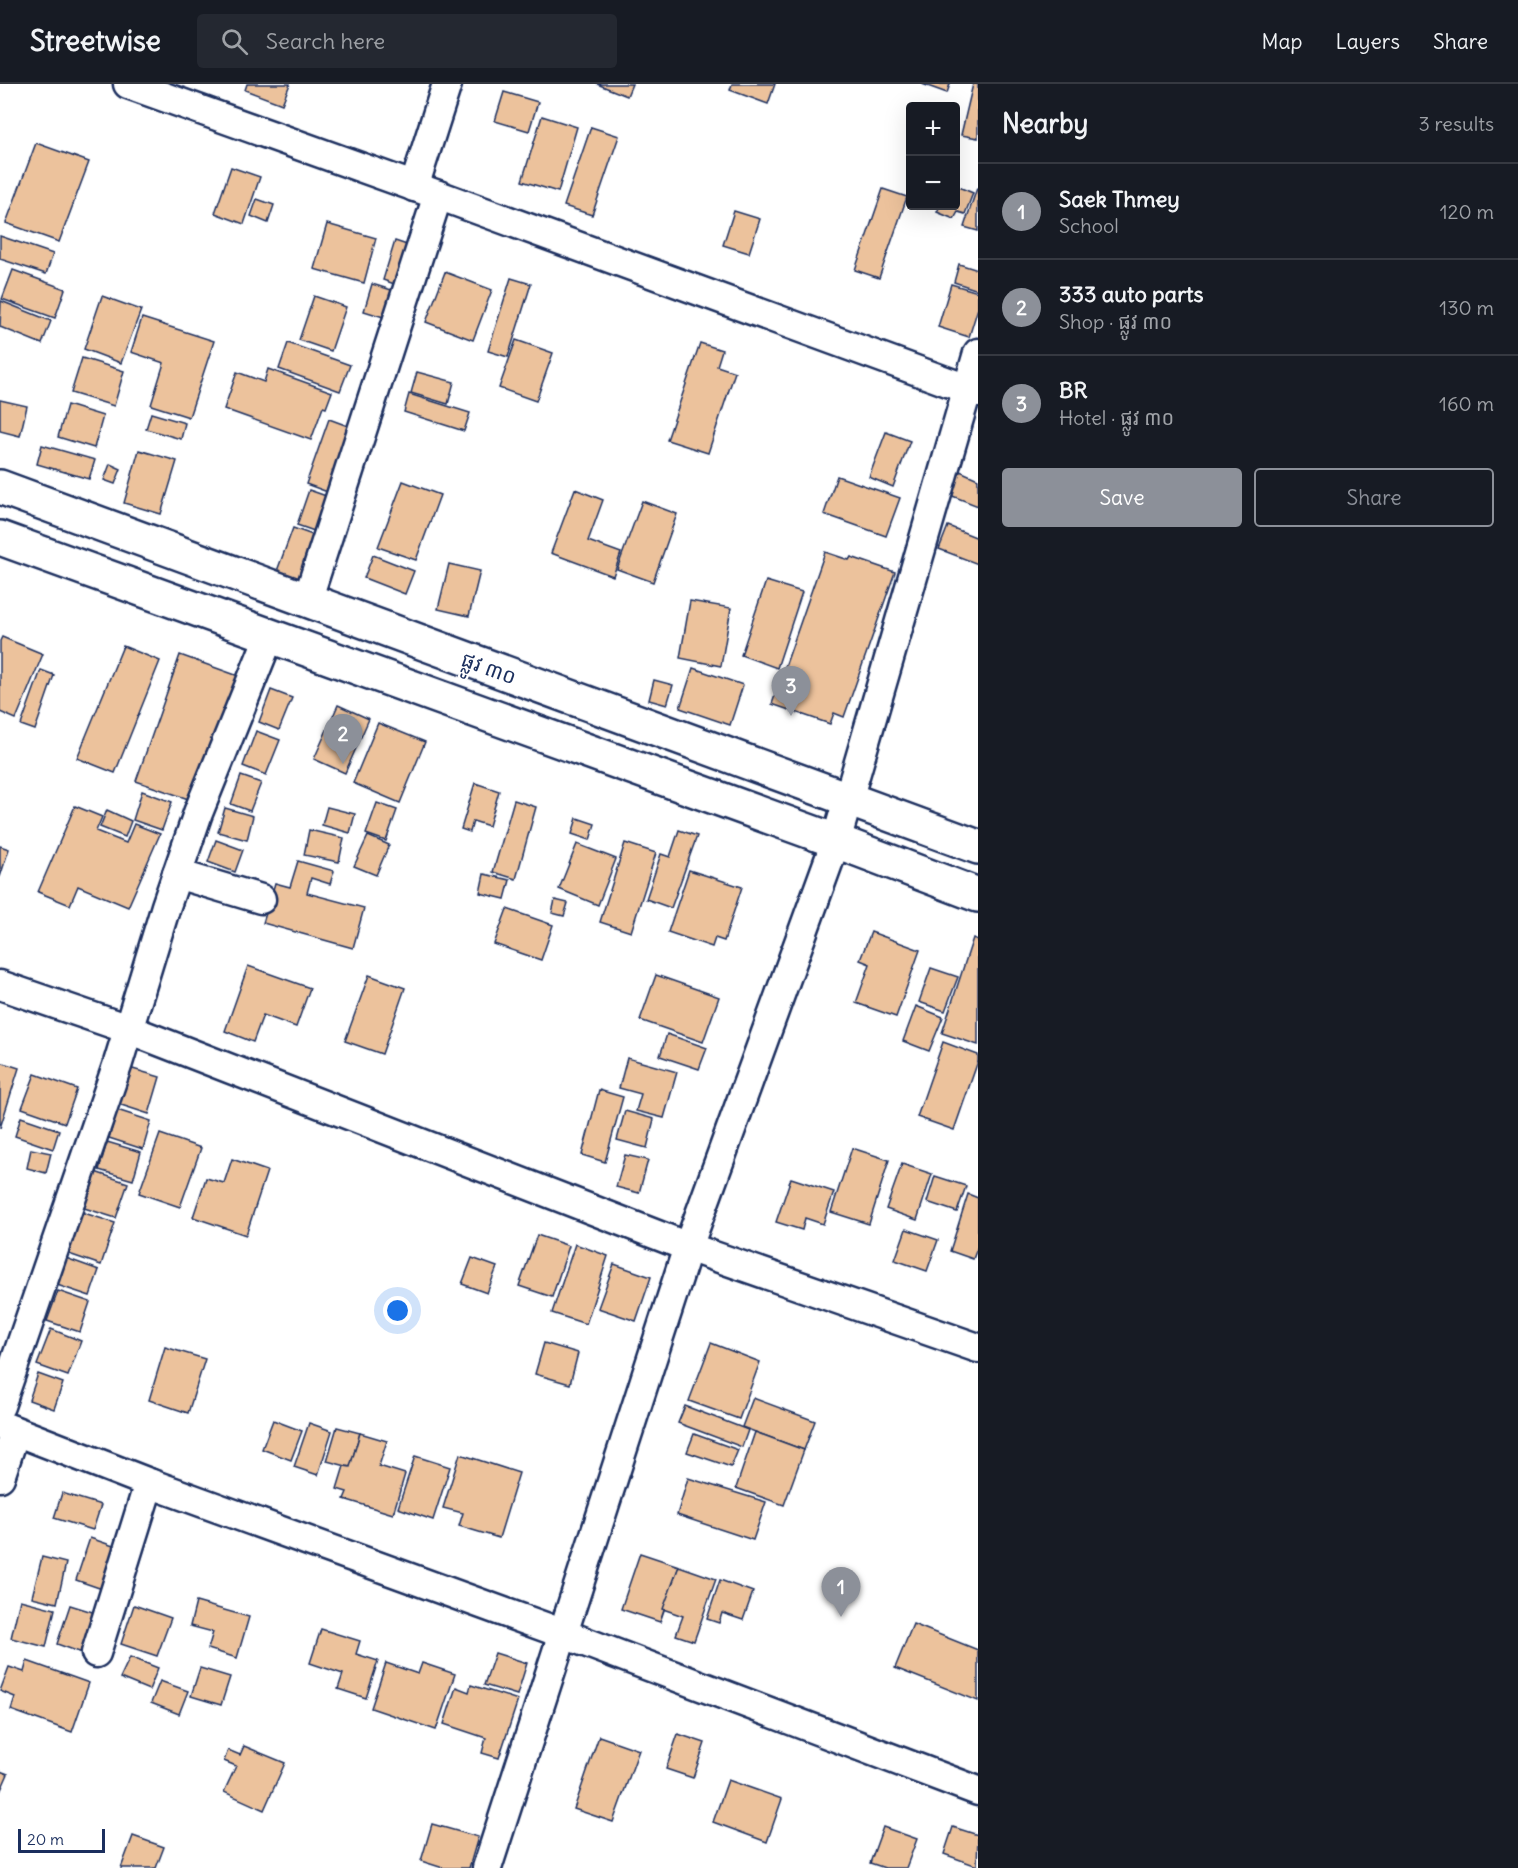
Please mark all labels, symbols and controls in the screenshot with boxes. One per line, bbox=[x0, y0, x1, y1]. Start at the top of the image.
search box bbox=[197, 14, 617, 68]
text: Streetwise bbox=[30, 23, 161, 59]
icon: search bbox=[218, 25, 251, 58]
text: Search here bbox=[266, 27, 385, 55]
text: Map bbox=[1262, 28, 1302, 55]
text: Layers bbox=[1335, 28, 1400, 55]
text: Share bbox=[1433, 28, 1488, 55]
map controls bbox=[906, 102, 960, 210]
button: + bbox=[906, 102, 960, 156]
text: Nearby bbox=[1002, 107, 1088, 140]
text: 3 results bbox=[1418, 111, 1494, 136]
button: − bbox=[906, 156, 960, 210]
text: Saek Thmey bbox=[1059, 185, 1180, 213]
text: 1 bbox=[1018, 199, 1025, 224]
text: 120 m bbox=[1440, 199, 1494, 224]
text: School bbox=[1059, 213, 1119, 238]
text: 333 auto parts bbox=[1059, 280, 1204, 308]
text: 2 bbox=[1016, 295, 1027, 320]
text: 130 m bbox=[1439, 295, 1494, 320]
text: Shop · ផ្លូវ ៣០ bbox=[1059, 309, 1172, 334]
text: BR bbox=[1059, 376, 1087, 404]
text: 3 bbox=[1016, 391, 1027, 416]
text: 160 m bbox=[1439, 391, 1494, 416]
text: Hotel · ផ្លូវ ៣០ bbox=[1059, 405, 1174, 430]
button: Save bbox=[1002, 468, 1242, 527]
button: Share bbox=[1254, 468, 1494, 527]
street label: ផ្លូវ ៣០ bbox=[456, 646, 520, 696]
pin: 3 bbox=[772, 666, 810, 716]
pin: 2 bbox=[324, 714, 362, 764]
your location bbox=[383, 1296, 412, 1325]
pin: 1 bbox=[822, 1568, 860, 1617]
scale bar bbox=[18, 1826, 105, 1854]
text: 20 m bbox=[27, 1829, 64, 1849]

